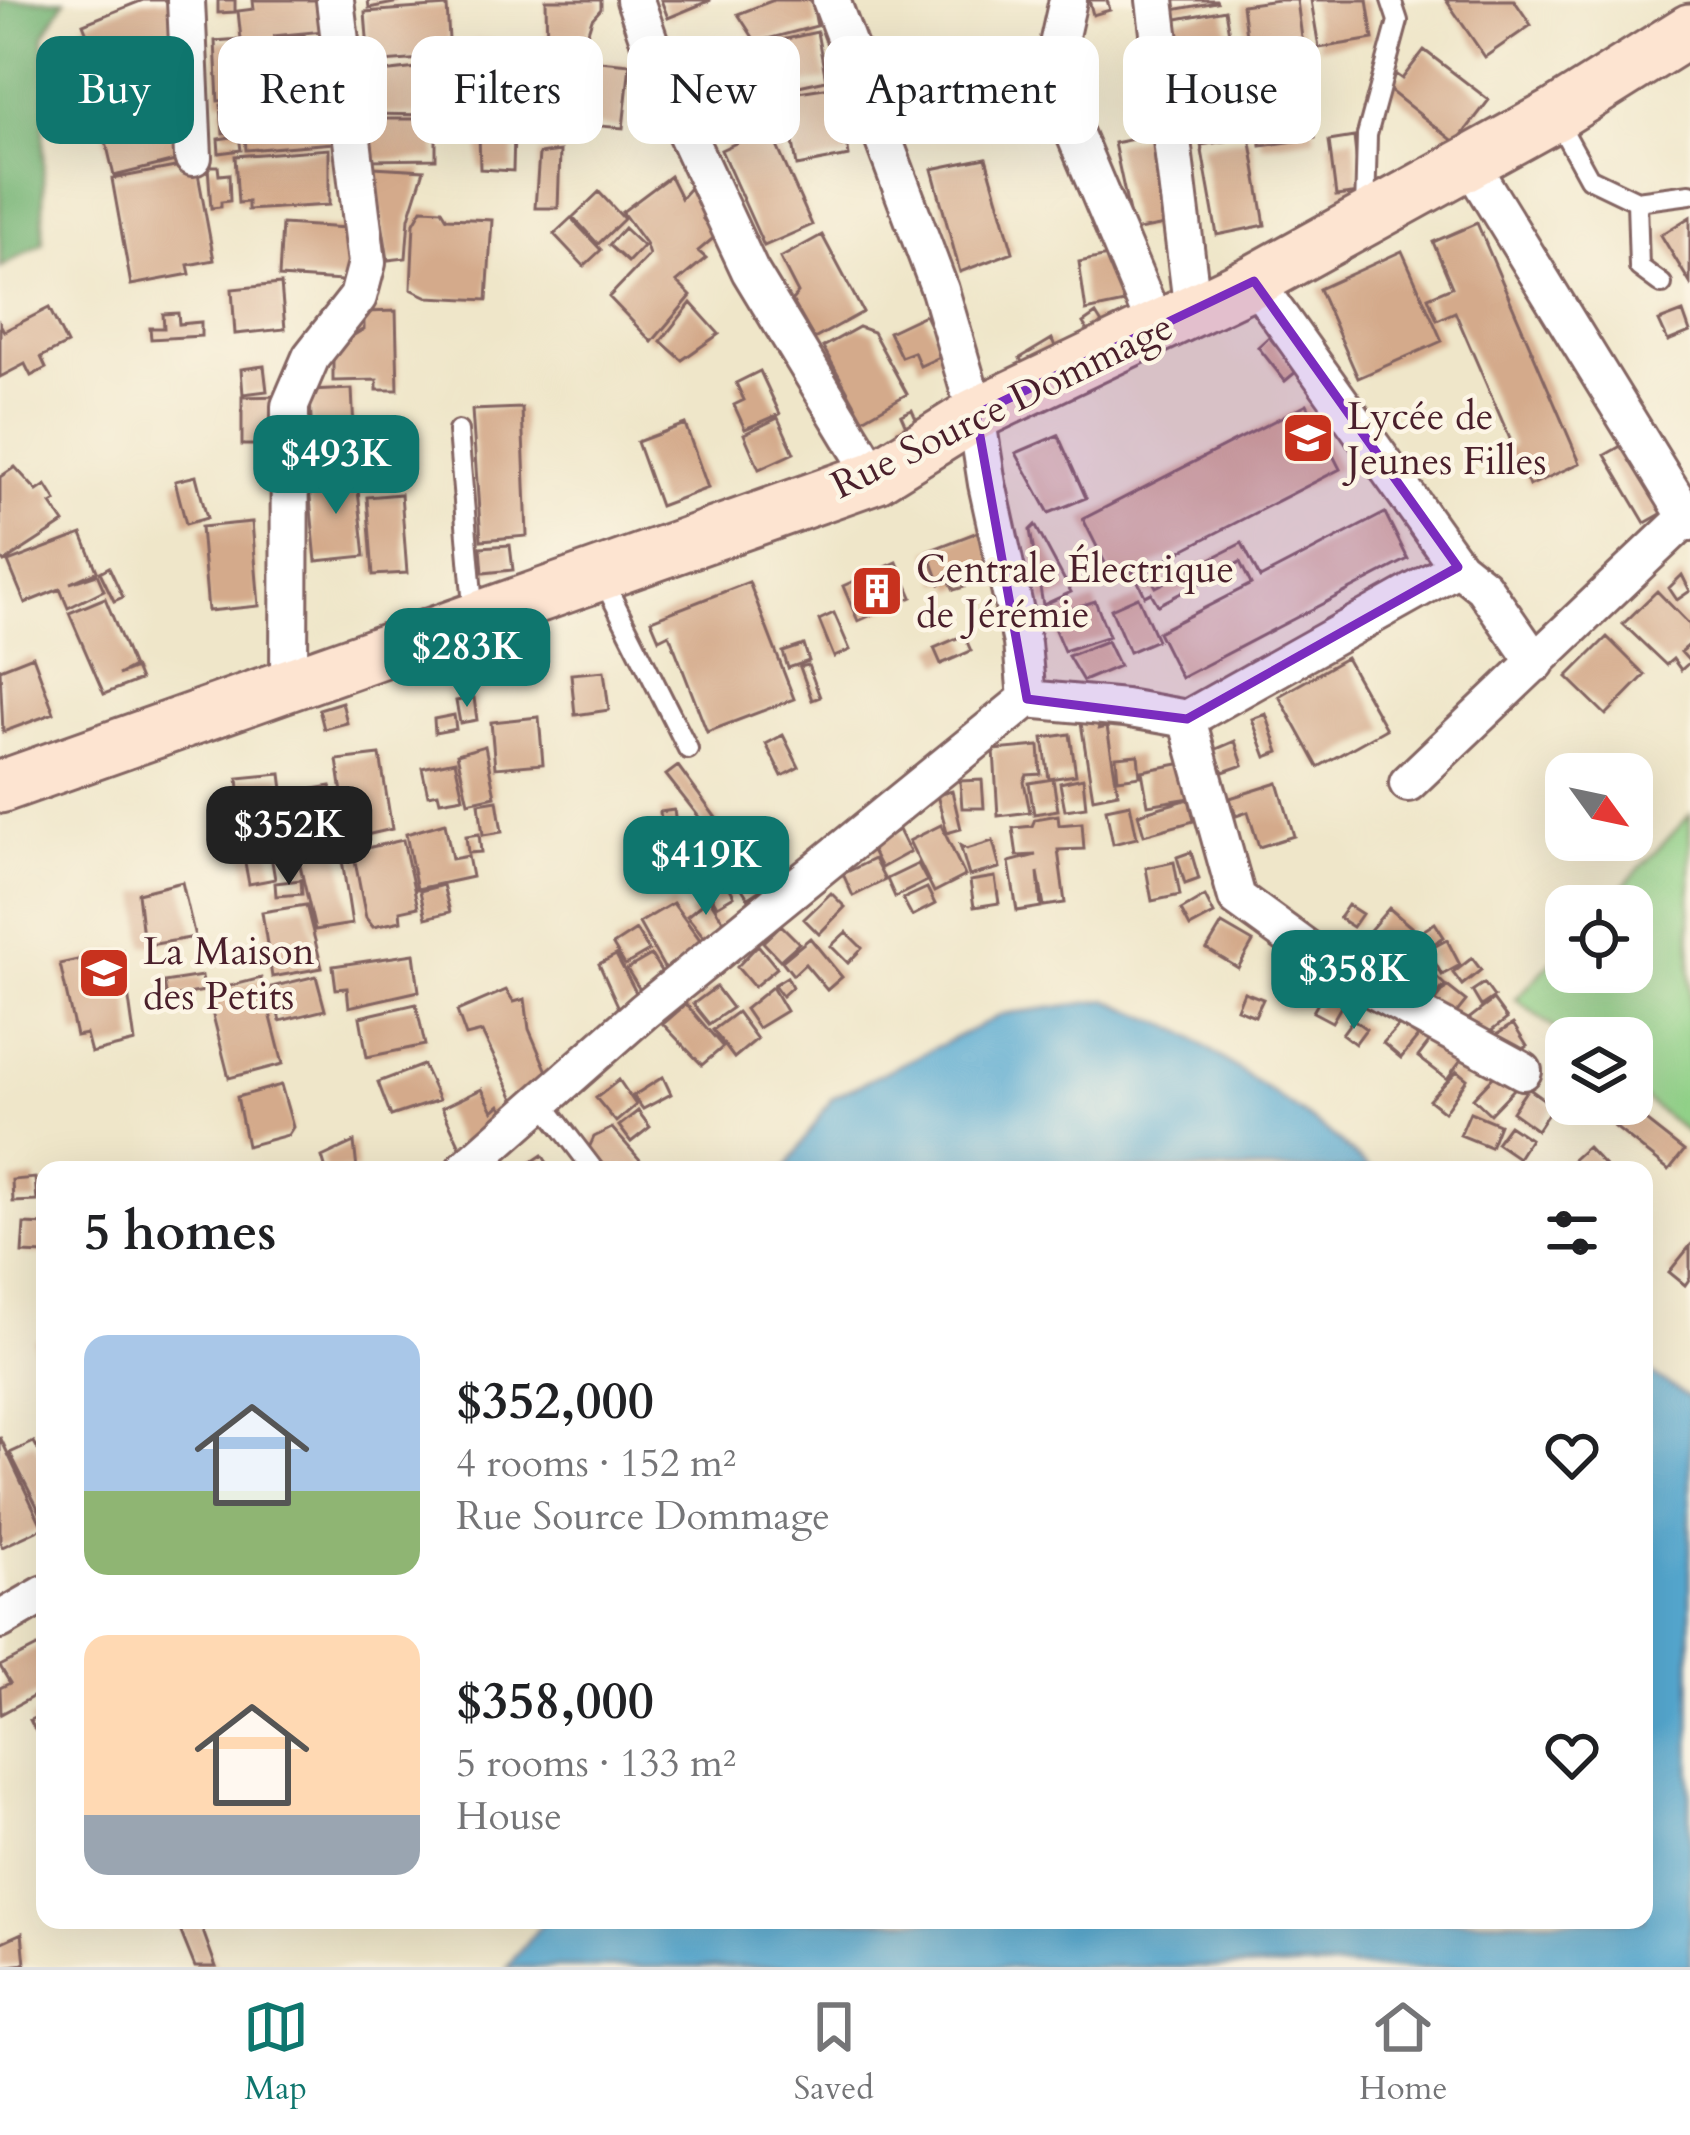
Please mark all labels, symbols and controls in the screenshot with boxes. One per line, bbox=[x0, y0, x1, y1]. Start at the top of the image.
chip: Buy bbox=[36, 36, 194, 144]
chip: Rent bbox=[218, 36, 387, 144]
chip: Filters bbox=[411, 36, 603, 144]
chip: New bbox=[627, 36, 800, 144]
chip: Apartment bbox=[824, 36, 1099, 144]
chip: House bbox=[1123, 36, 1321, 144]
street label: Rue Source Dommage bbox=[822, 300, 1182, 512]
place label: Lycée de Jeunes Filles bbox=[1342, 390, 1547, 488]
school or university icon: Lycée de Jeunes Filles bbox=[1280, 410, 1336, 466]
pin: $493K bbox=[252, 415, 420, 517]
text: $493K bbox=[280, 427, 392, 480]
place label: Centrale Électrique de Jérémie bbox=[916, 543, 1234, 641]
building icon: Centrale Électrique de Jérémie bbox=[849, 563, 905, 619]
pin: $283K bbox=[383, 608, 551, 710]
text: $283K bbox=[411, 620, 523, 673]
north arrow bbox=[1545, 753, 1653, 861]
map controls bbox=[1545, 753, 1653, 1125]
pin: $352K bbox=[205, 786, 373, 888]
text: $352K bbox=[233, 798, 345, 851]
pin: $419K bbox=[622, 816, 790, 918]
text: $419K bbox=[650, 828, 762, 881]
button: locate bbox=[1545, 885, 1653, 993]
place label: La Maison des Petits bbox=[143, 925, 315, 1023]
pin: $358K bbox=[1270, 930, 1438, 1032]
text: $358K bbox=[1298, 942, 1410, 995]
school or university icon: La Maison des Petits bbox=[76, 945, 132, 1001]
button: layers bbox=[1545, 1017, 1653, 1125]
text: 5 homes bbox=[84, 1198, 276, 1268]
icon: filters bbox=[1539, 1200, 1605, 1266]
text: $352,000 bbox=[456, 1367, 654, 1437]
icon: home bbox=[180, 1383, 324, 1527]
icon: heart bbox=[1539, 1422, 1605, 1488]
text: 4 rooms · 152 m² bbox=[456, 1437, 736, 1490]
text: Rue Source Dommage bbox=[456, 1490, 830, 1543]
text: $358,000 bbox=[456, 1667, 654, 1737]
icon: home bbox=[180, 1683, 324, 1827]
icon: heart bbox=[1539, 1722, 1605, 1788]
text: 5 rooms · 133 m² bbox=[456, 1737, 736, 1790]
text: House bbox=[456, 1790, 562, 1843]
tab: Map bbox=[243, 1994, 309, 2111]
tab: Saved bbox=[794, 1994, 874, 2111]
tab: Home bbox=[1359, 1994, 1447, 2111]

